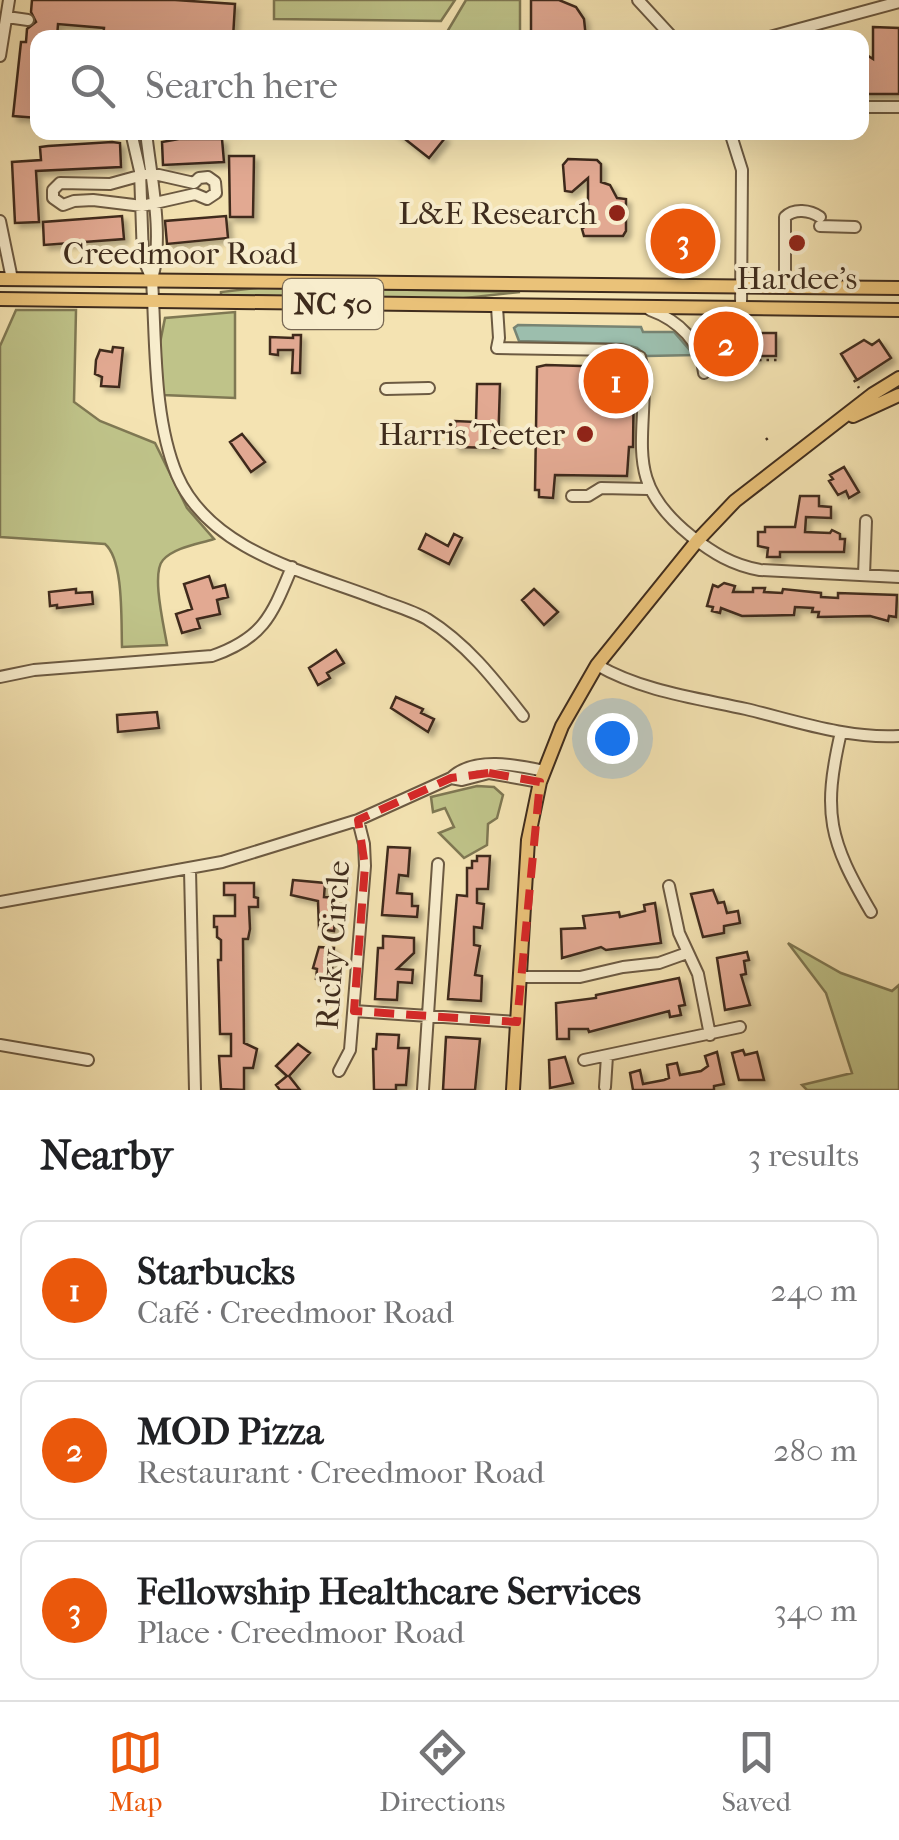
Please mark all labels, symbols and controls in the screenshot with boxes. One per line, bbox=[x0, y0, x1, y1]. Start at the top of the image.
search box bbox=[30, 30, 869, 140]
icon: search bbox=[65, 58, 120, 113]
text: Search here bbox=[145, 63, 338, 108]
place label: L&E Research bbox=[399, 195, 597, 232]
marker: L&E Research bbox=[606, 202, 628, 224]
pin: 3 bbox=[650, 204, 716, 278]
marker: Hardee's bbox=[786, 232, 808, 254]
street label: Creedmoor Road bbox=[63, 235, 298, 272]
place label: Hardee's bbox=[737, 260, 857, 297]
road number: NC 50 bbox=[283, 279, 383, 329]
pin: 2 bbox=[694, 306, 758, 382]
pin: 1 bbox=[584, 344, 648, 418]
place label: Harris Teeter bbox=[378, 416, 565, 453]
marker: Harris Teeter bbox=[574, 423, 596, 445]
your location bbox=[587, 713, 638, 764]
street label: Ricky Circle bbox=[309, 859, 357, 1031]
text: Nearby bbox=[40, 1131, 172, 1180]
text: 3 results bbox=[748, 1137, 859, 1174]
text: Starbucks bbox=[137, 1249, 295, 1294]
text: 1 bbox=[69, 1272, 80, 1309]
text: 240 m bbox=[771, 1272, 857, 1309]
text: Café · Creedmoor Road bbox=[137, 1294, 454, 1331]
text: MOD Pizza bbox=[137, 1409, 323, 1454]
text: 2 bbox=[66, 1432, 83, 1469]
text: 280 m bbox=[773, 1432, 857, 1469]
text: Restaurant · Creedmoor Road bbox=[137, 1454, 544, 1491]
text: Fellowship Healthcare Services bbox=[137, 1569, 641, 1614]
text: 3 bbox=[68, 1592, 81, 1629]
text: 340 m bbox=[774, 1592, 857, 1629]
text: Place · Creedmoor Road bbox=[137, 1614, 464, 1651]
tab: Map bbox=[108, 1725, 163, 1818]
tab: Directions bbox=[379, 1725, 505, 1818]
tab: Saved bbox=[721, 1725, 791, 1818]

